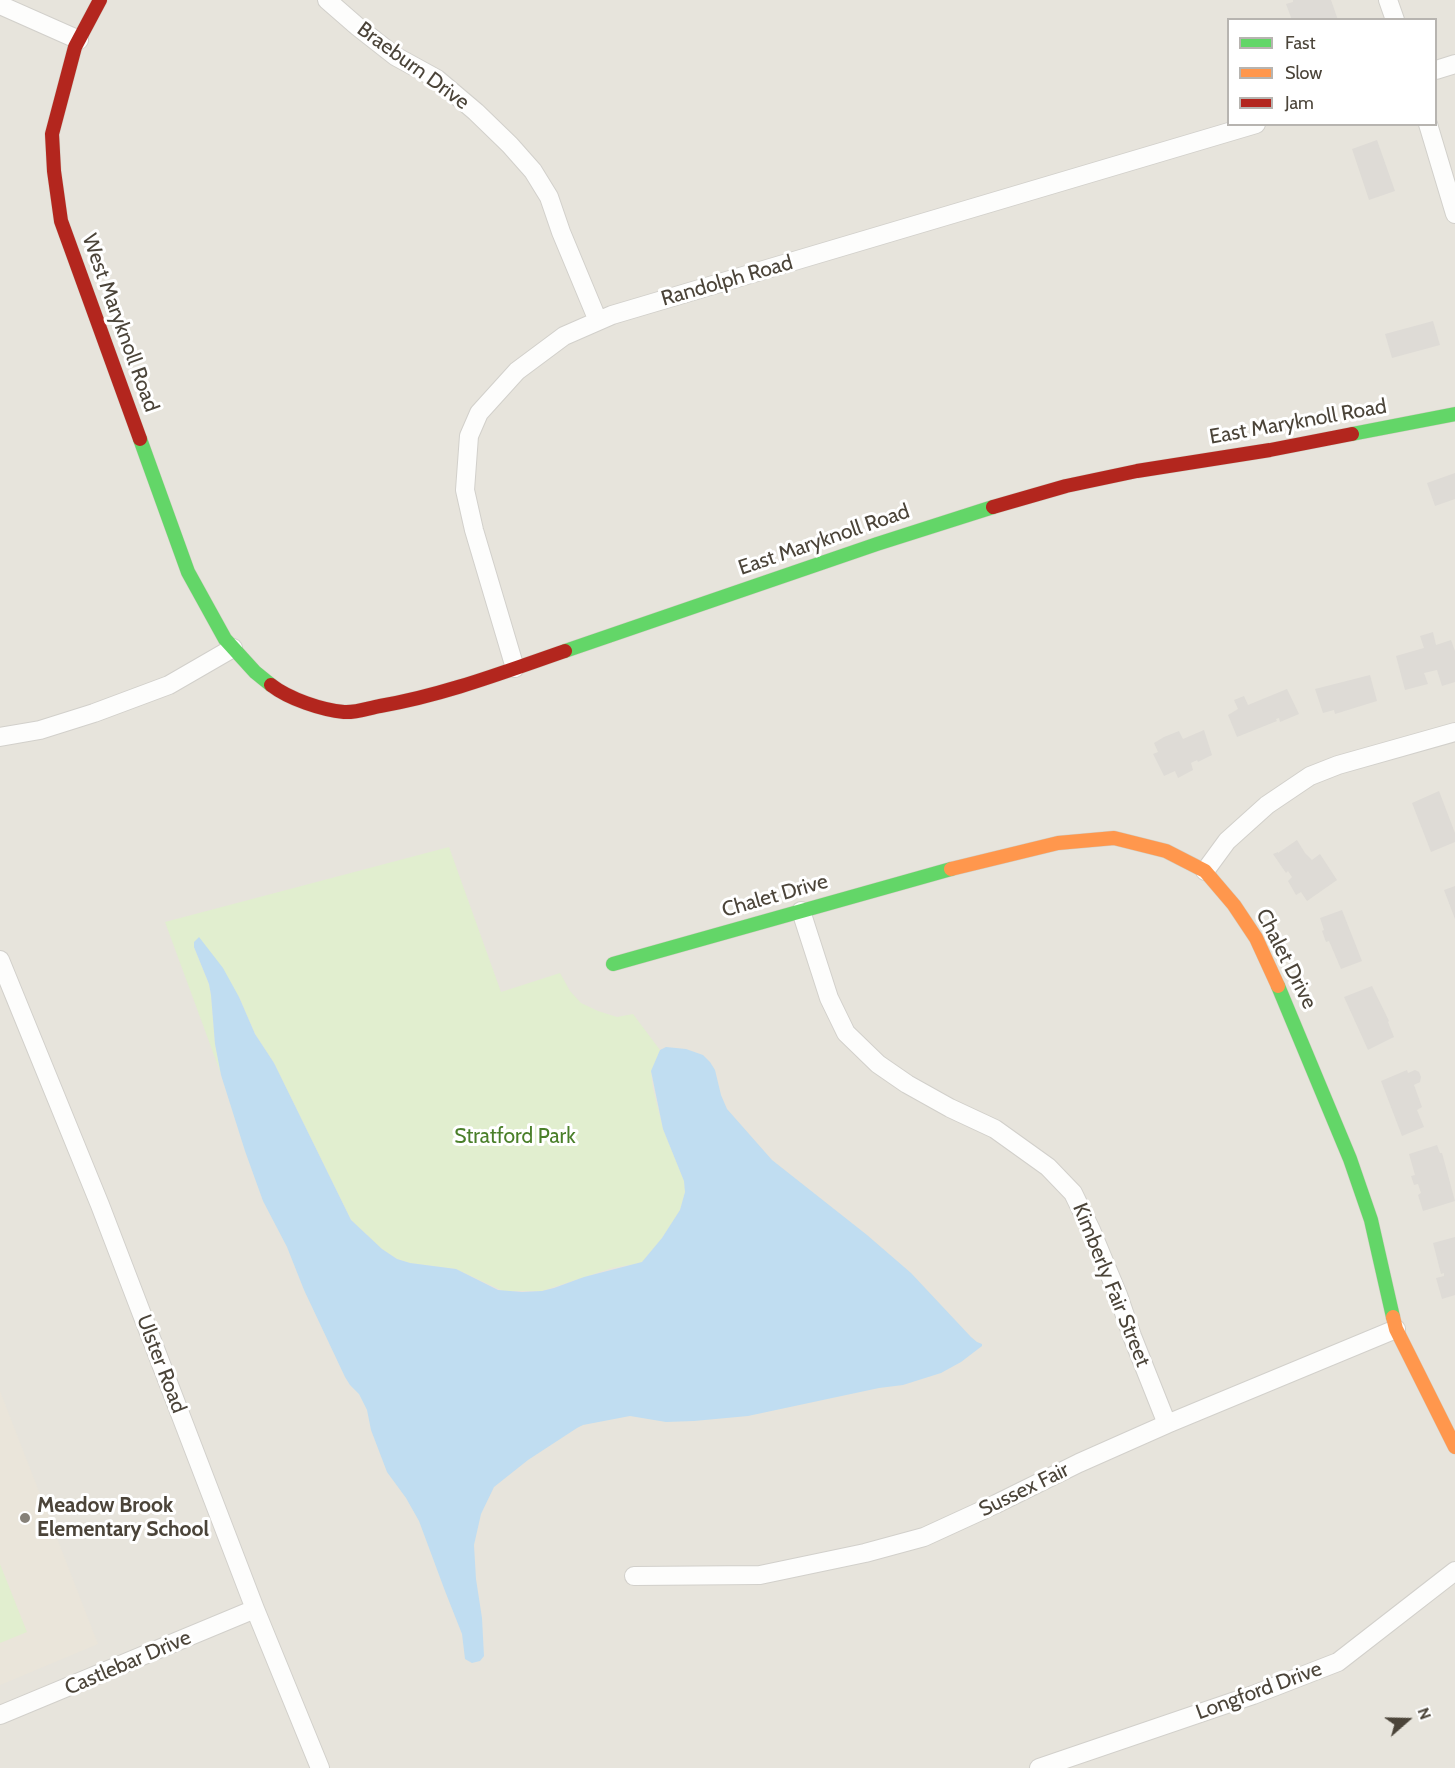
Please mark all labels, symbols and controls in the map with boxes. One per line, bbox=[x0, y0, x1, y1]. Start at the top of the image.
street label: Braeburn Drive bbox=[352, 17, 474, 115]
legend bbox=[1227, 18, 1437, 126]
text: Fast bbox=[1285, 32, 1316, 54]
text: Slow bbox=[1285, 62, 1322, 84]
text: Jam bbox=[1285, 92, 1314, 114]
street label: West Maryknoll Road bbox=[76, 231, 164, 415]
street label: Randolph Road bbox=[658, 250, 796, 312]
street label: East Maryknoll Road bbox=[1208, 394, 1388, 450]
street label: East Maryknoll Road bbox=[735, 499, 913, 581]
street label: Chalet Drive bbox=[719, 869, 831, 923]
street label: Chalet Drive bbox=[1250, 905, 1322, 1013]
park label: Stratford Park bbox=[454, 1124, 576, 1150]
street label: Kimberly Fair Street bbox=[1067, 1200, 1155, 1370]
street label: Ulster Road bbox=[131, 1311, 191, 1417]
street label: Sussex Fair bbox=[975, 1457, 1073, 1523]
place label: Meadow Brook Elementary School bbox=[37, 1493, 209, 1543]
marker: Meadow Brook Elementary School bbox=[18, 1511, 32, 1525]
street label: Castlebar Drive bbox=[61, 1625, 195, 1701]
street label: Longford Drive bbox=[1193, 1657, 1325, 1725]
north arrow bbox=[1377, 1690, 1437, 1750]
text: N bbox=[1414, 1705, 1435, 1722]

